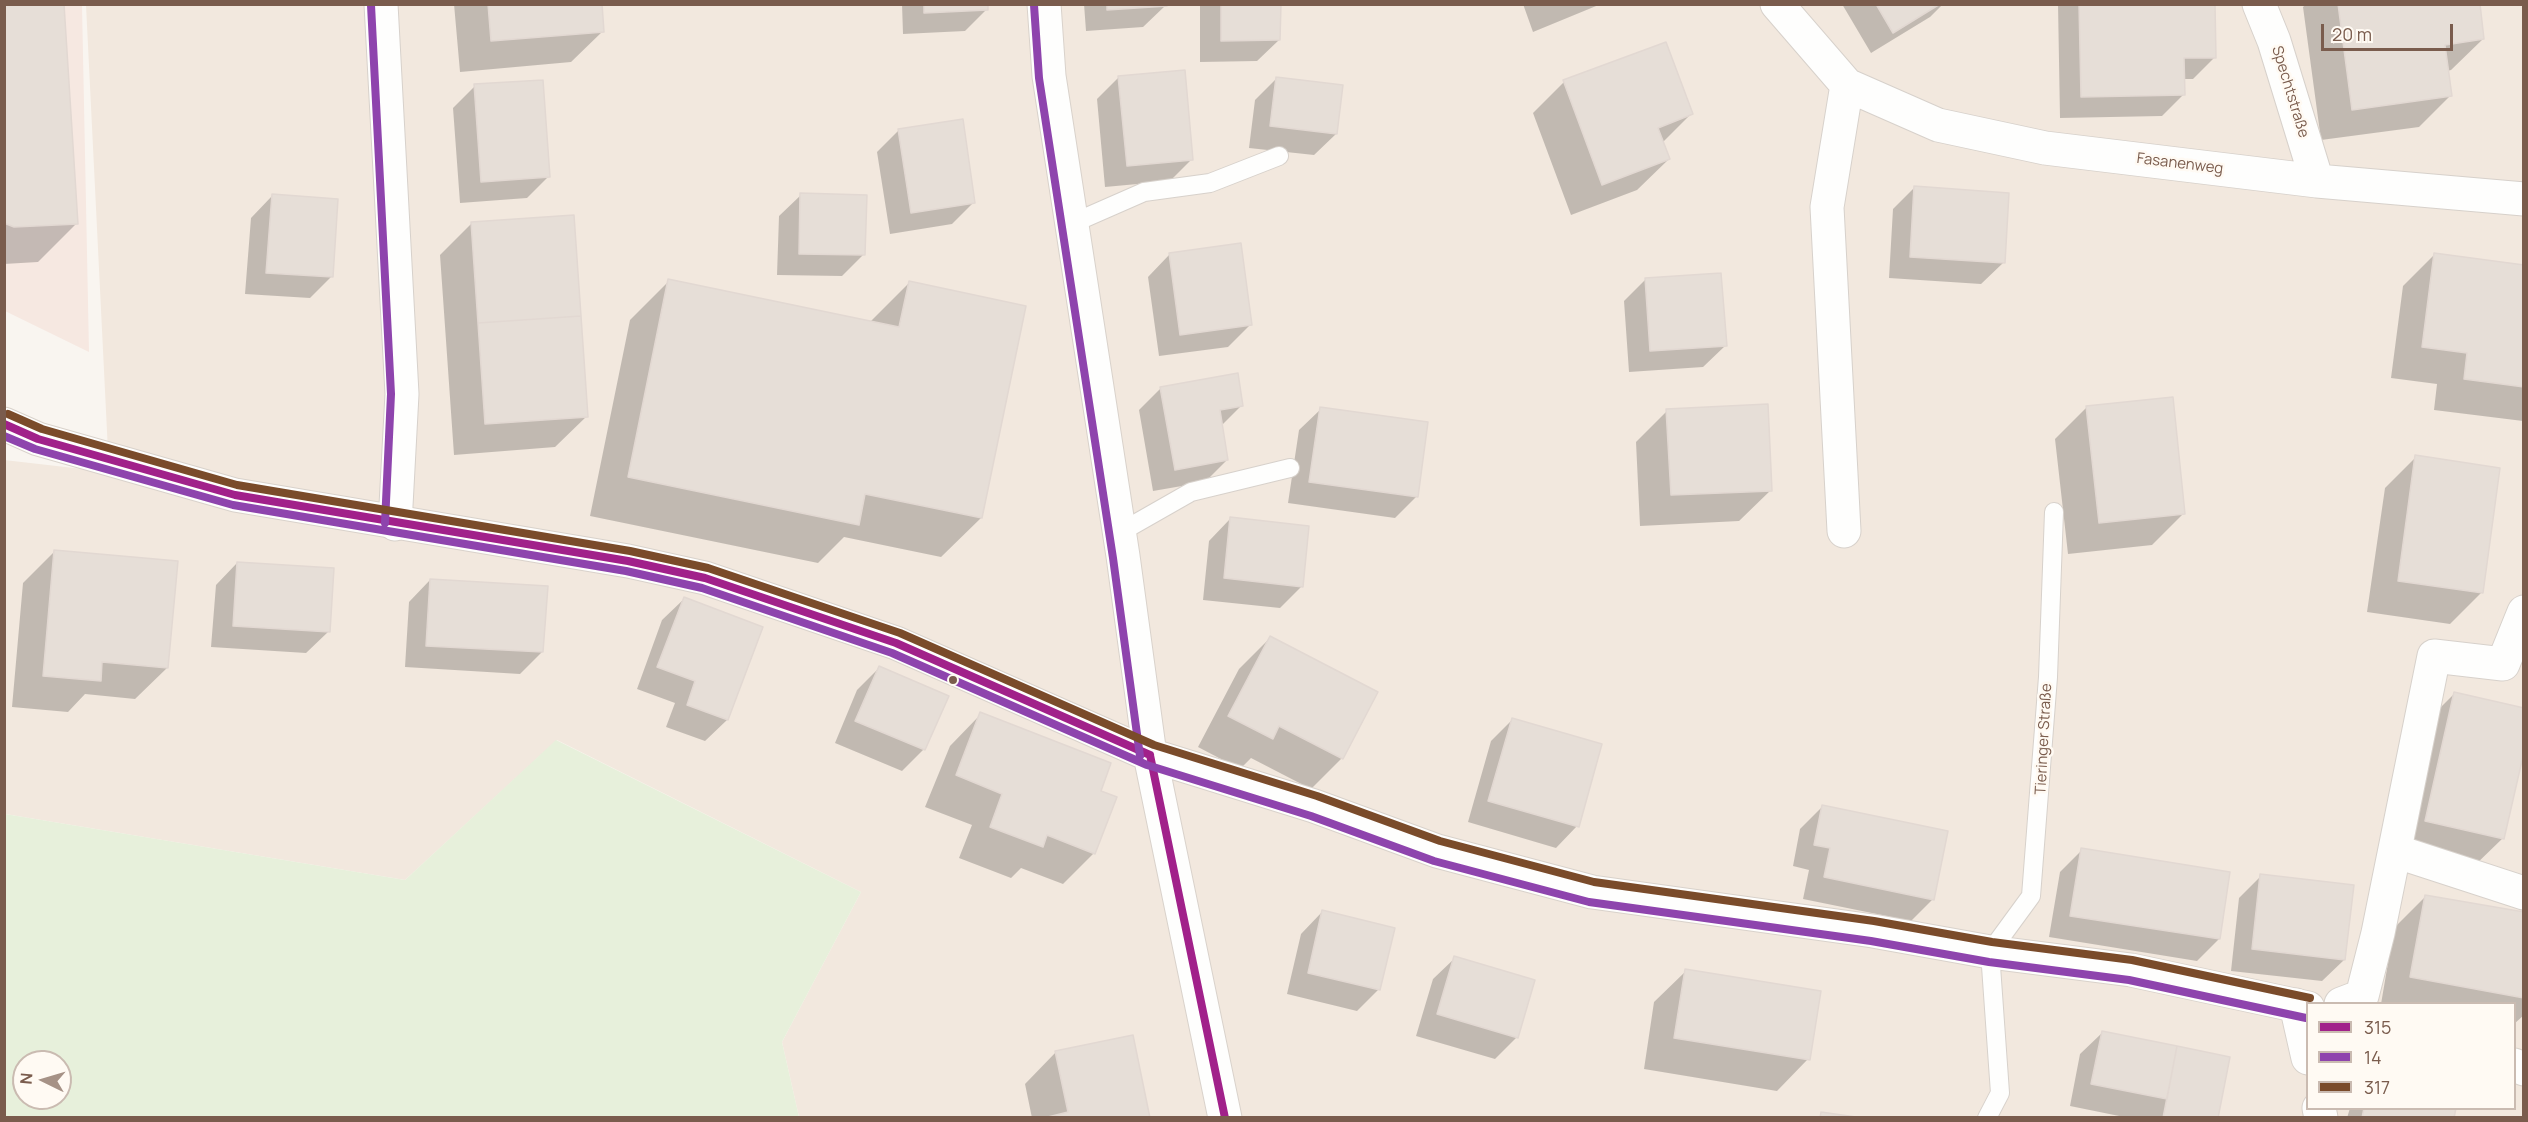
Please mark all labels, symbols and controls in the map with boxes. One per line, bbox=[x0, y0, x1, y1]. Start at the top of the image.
scale bar bbox=[2324, 12, 2456, 50]
text: 20 m bbox=[2332, 22, 2372, 46]
street label: Spechtstraße bbox=[2267, 44, 2313, 140]
street label: Fasanenweg bbox=[2136, 150, 2224, 178]
unlabelled marker bbox=[947, 674, 959, 686]
street label: Tieringer Straße bbox=[2032, 683, 2056, 795]
legend bbox=[2306, 1002, 2516, 1110]
text: 315 bbox=[2364, 1015, 2391, 1039]
text: 14 bbox=[2364, 1045, 2382, 1069]
north arrow bbox=[12, 1050, 72, 1110]
text: N bbox=[15, 1072, 38, 1085]
text: 317 bbox=[2364, 1075, 2390, 1099]

